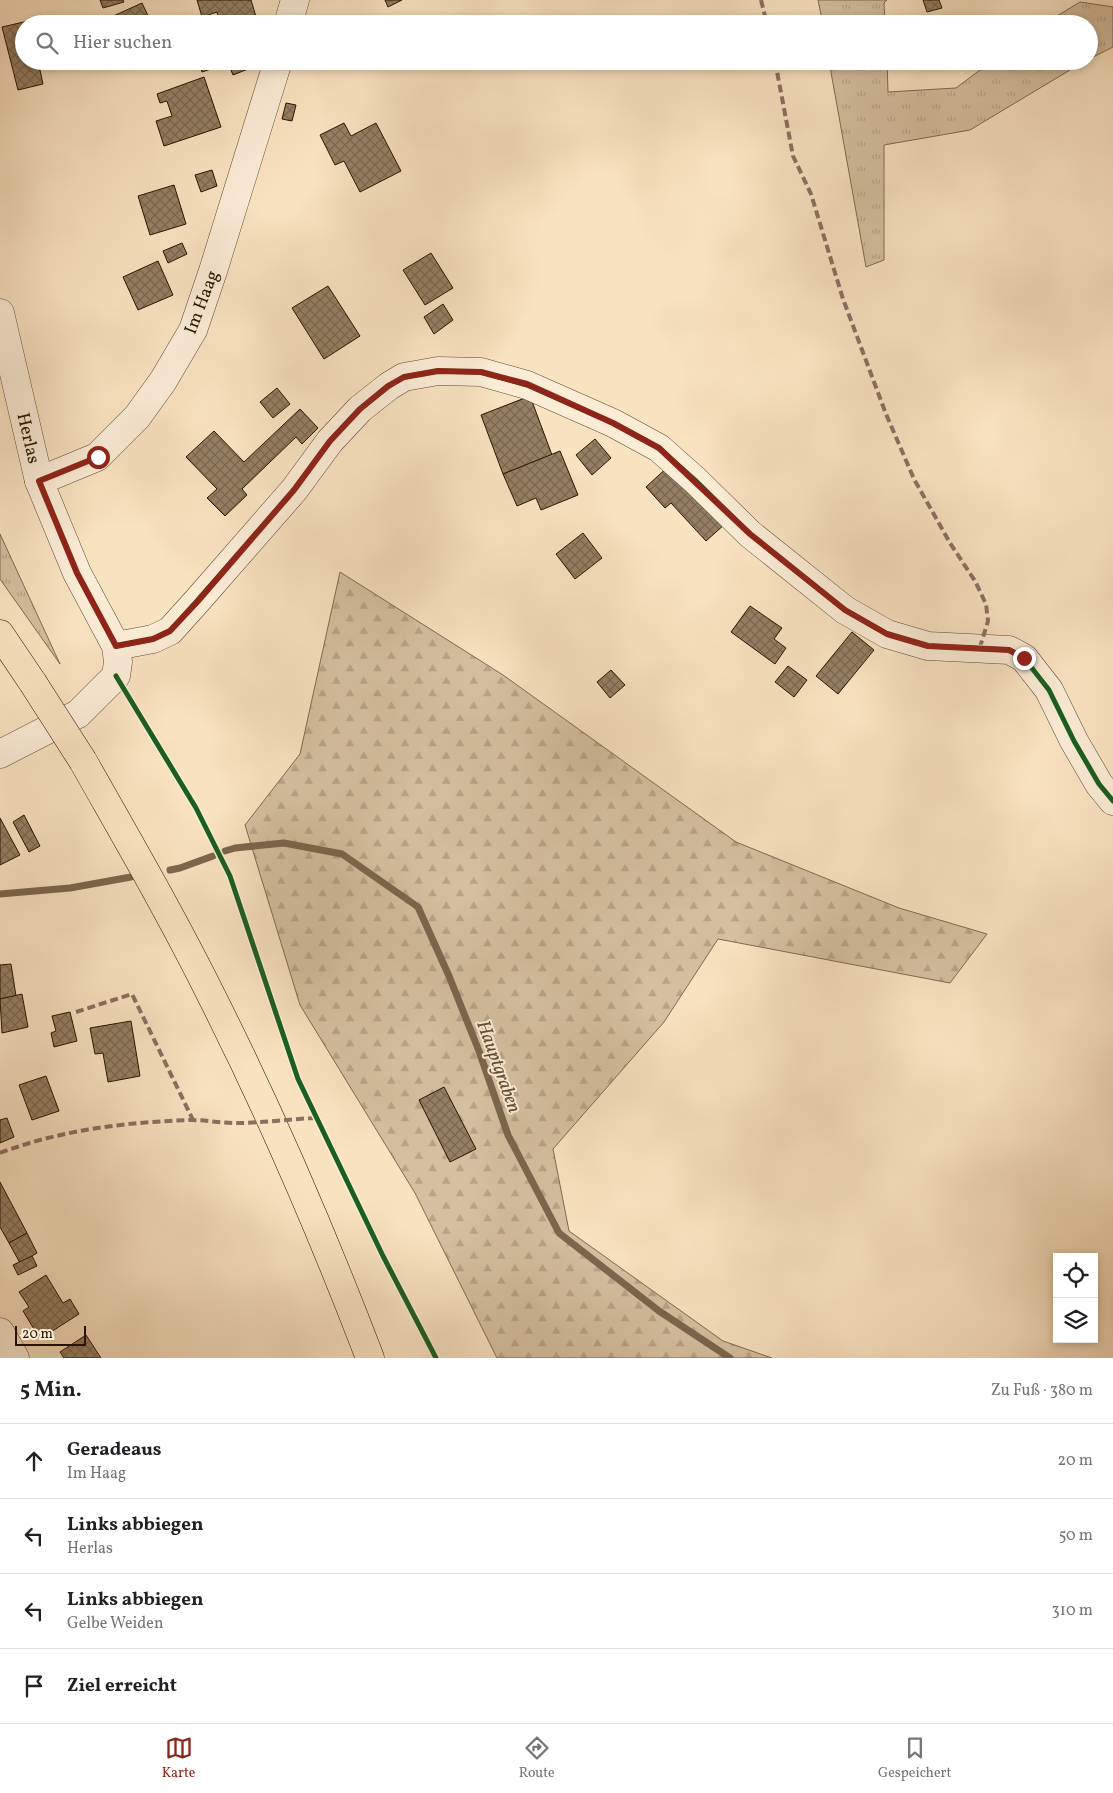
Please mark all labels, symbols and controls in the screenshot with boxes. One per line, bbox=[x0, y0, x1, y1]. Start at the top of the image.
search box bbox=[15, 15, 1098, 70]
icon: search bbox=[33, 29, 61, 57]
text: Hier suchen bbox=[73, 30, 172, 56]
street label: Im Haag bbox=[179, 267, 226, 338]
street label: Herlas bbox=[10, 410, 46, 466]
route start bbox=[87, 446, 110, 469]
route end bbox=[1013, 647, 1036, 670]
water label: Hauptgraben bbox=[469, 1017, 527, 1117]
map controls bbox=[1053, 1253, 1098, 1343]
button: locate bbox=[1053, 1253, 1098, 1298]
button: layers bbox=[1053, 1298, 1098, 1343]
scale bar bbox=[15, 1323, 86, 1346]
text: 20 m bbox=[22, 1325, 53, 1344]
text: 5 Min. bbox=[20, 1376, 82, 1405]
text: Zu Fuß · 380 m bbox=[991, 1380, 1093, 1402]
text: Geradeaus bbox=[67, 1437, 162, 1463]
icon: ahead bbox=[20, 1447, 48, 1475]
text: 20 m bbox=[1058, 1450, 1093, 1472]
text: Im Haag bbox=[67, 1463, 126, 1485]
text: Links abbiegen bbox=[67, 1512, 204, 1538]
icon: left bbox=[20, 1522, 48, 1550]
text: 50 m bbox=[1059, 1525, 1093, 1547]
text: Herlas bbox=[67, 1538, 113, 1560]
text: Links abbiegen bbox=[67, 1587, 204, 1613]
icon: left bbox=[20, 1597, 48, 1625]
text: 310 m bbox=[1052, 1600, 1093, 1622]
text: Gelbe Weiden bbox=[67, 1613, 163, 1635]
icon: arrive bbox=[20, 1672, 48, 1700]
text: Ziel erreicht bbox=[67, 1673, 177, 1699]
tab: Karte bbox=[162, 1734, 195, 1783]
tab: Route bbox=[519, 1734, 555, 1783]
tab: Gespeichert bbox=[878, 1734, 951, 1783]

